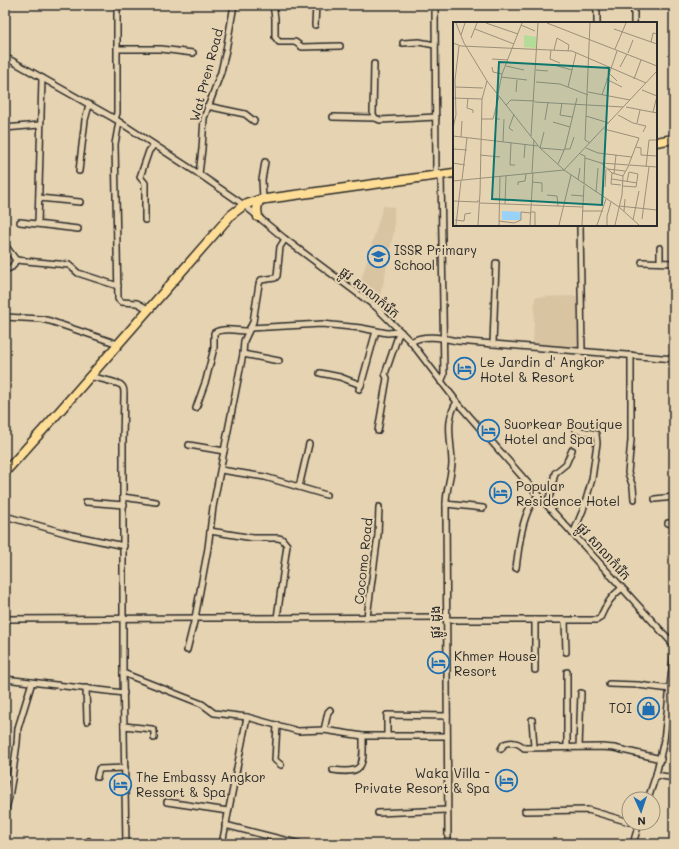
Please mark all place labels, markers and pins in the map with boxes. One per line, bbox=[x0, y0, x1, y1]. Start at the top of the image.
place label: ISSR Primary School bbox=[394, 241, 477, 273]
school or university icon: ISSR Primary School bbox=[365, 244, 391, 270]
place label: Le Jardin d' Angkor Hotel & Resort bbox=[480, 353, 605, 385]
hotel icon: Le Jardin d' Angkor Hotel & Resort bbox=[451, 356, 477, 382]
place label: Suorkear Boutique Hotel and Spa bbox=[504, 415, 622, 447]
hotel icon: Suorkear Boutique Hotel and Spa bbox=[476, 418, 502, 444]
place label: Popular Residence Hotel bbox=[516, 477, 620, 509]
hotel icon: Popular Residence Hotel bbox=[487, 480, 513, 506]
place label: Khmer House Resort bbox=[454, 647, 537, 679]
hotel icon: Khmer House Resort bbox=[426, 650, 452, 676]
shop icon: TOI bbox=[635, 695, 661, 721]
place label: TOI bbox=[609, 699, 632, 716]
place label: Waka Villa - Private Resort & Spa bbox=[355, 764, 490, 796]
hotel icon: Waka Villa - Private Resort & Spa bbox=[493, 767, 519, 793]
place label: The Embassy Angkor Ressort & Spa bbox=[136, 768, 265, 800]
hotel icon: The Embassy Angkor Ressort & Spa bbox=[108, 771, 134, 797]

